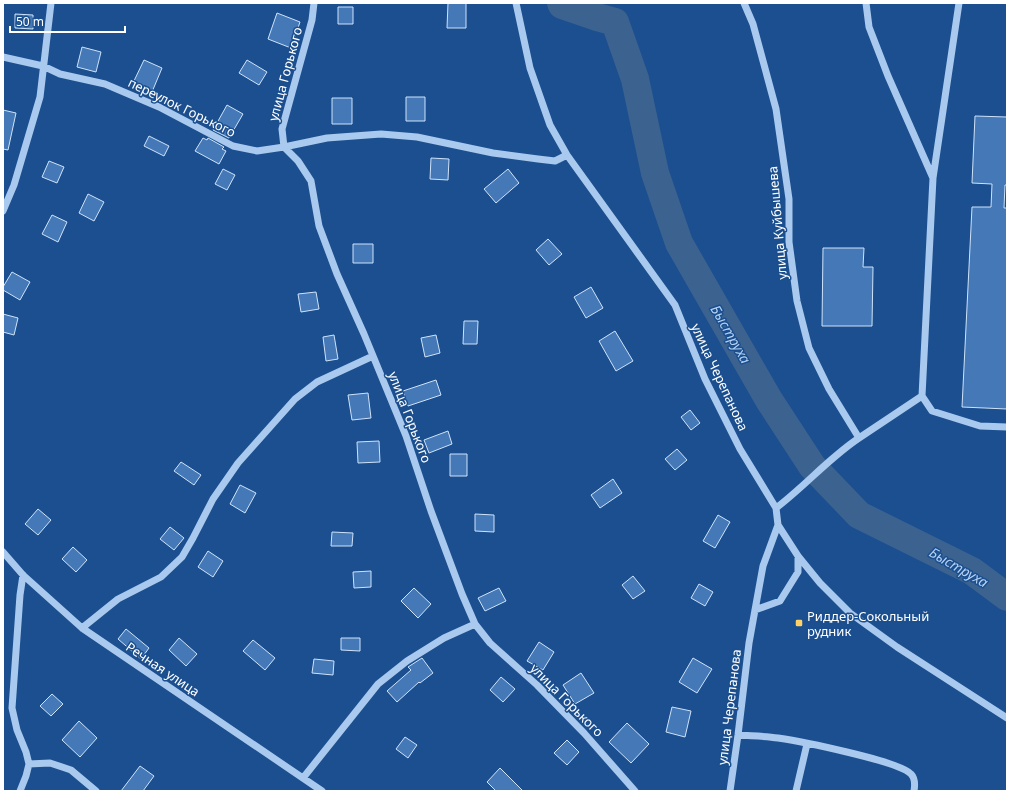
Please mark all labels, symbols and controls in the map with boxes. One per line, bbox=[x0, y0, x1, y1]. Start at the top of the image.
scale bar bbox=[10, 8, 125, 34]
text: 50 m bbox=[16, 13, 44, 30]
street label: улица Горького bbox=[264, 25, 306, 123]
street label: переулок Горького bbox=[125, 73, 239, 141]
street label: улица Куйбышева bbox=[763, 165, 791, 281]
water label: Быструха bbox=[707, 301, 755, 367]
street label: улица Черепанова bbox=[687, 320, 753, 434]
street label: улица Горького bbox=[384, 369, 436, 466]
water label: Быструха bbox=[926, 543, 992, 591]
place label: Риддер-Сокольный рудник bbox=[807, 607, 929, 640]
marker: Риддер-Сокольный рудник bbox=[794, 618, 804, 628]
street label: Речная улица bbox=[123, 638, 203, 700]
street label: улица Черепанова bbox=[713, 648, 745, 766]
street label: улица Горького bbox=[526, 659, 608, 741]

